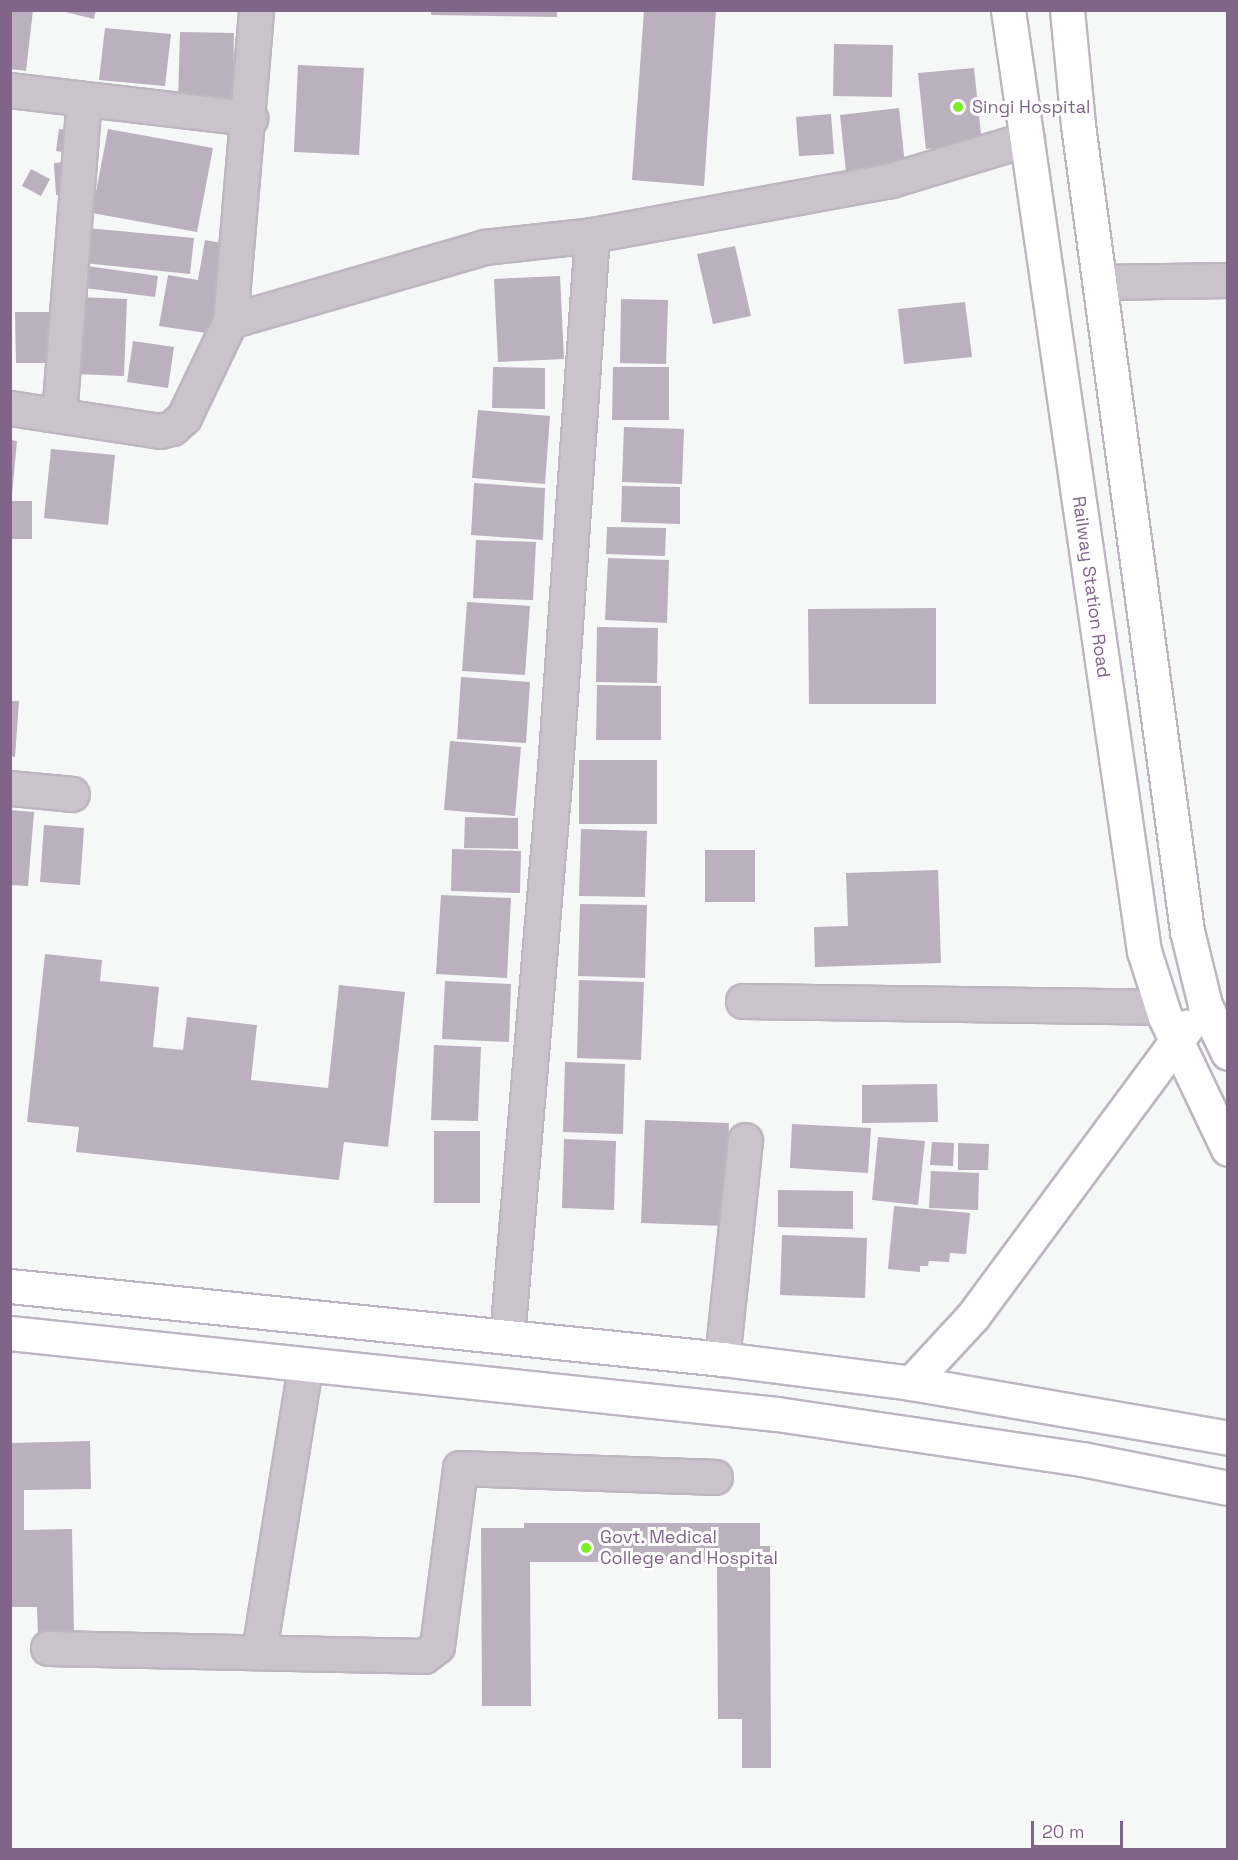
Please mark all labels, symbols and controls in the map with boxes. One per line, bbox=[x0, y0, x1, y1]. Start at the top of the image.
place label: Singi Hospital bbox=[972, 96, 1090, 118]
marker: Singi Hospital bbox=[949, 98, 967, 116]
street label: Railway Station Road bbox=[1068, 495, 1114, 679]
place label: Govt. Medical College and Hospital bbox=[600, 1527, 778, 1570]
marker: Govt. Medical College and Hospital bbox=[577, 1539, 595, 1557]
scale bar bbox=[1034, 1809, 1126, 1847]
text: 20 m bbox=[1042, 1820, 1085, 1843]

